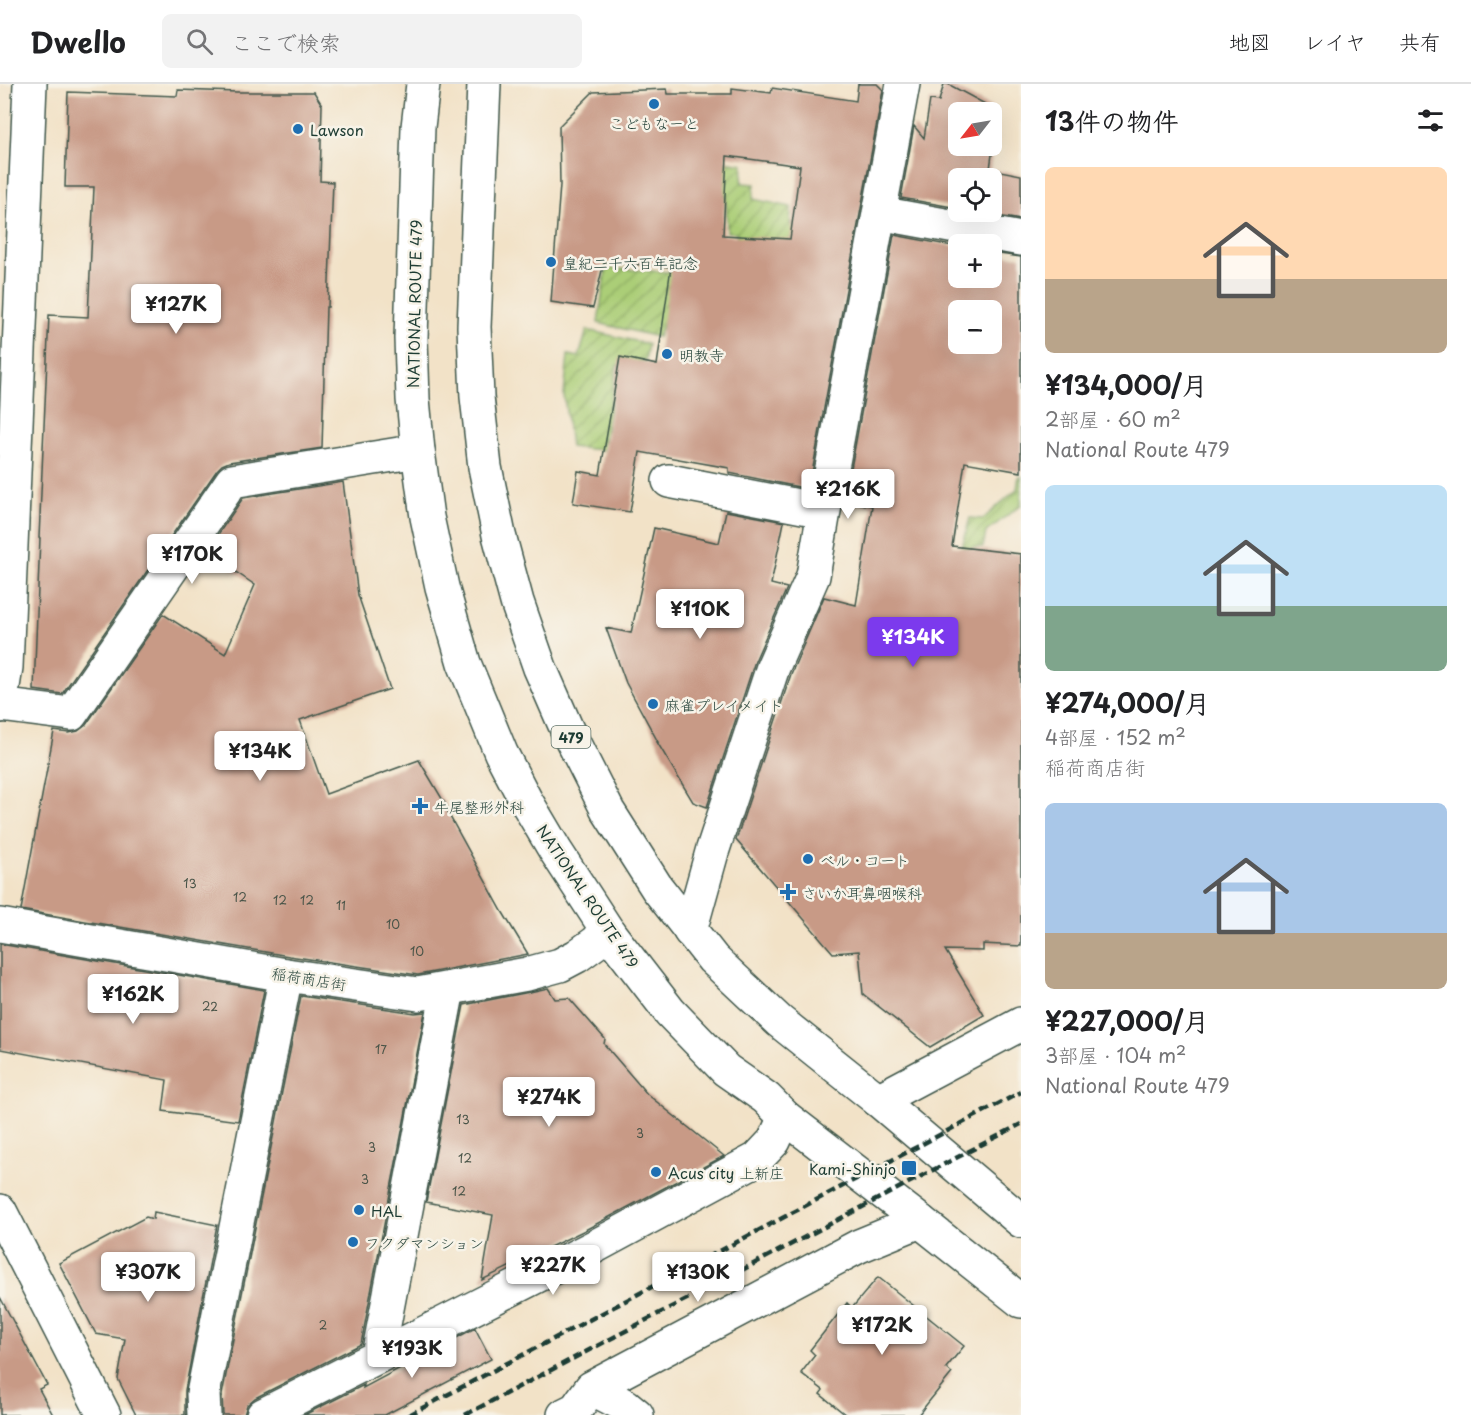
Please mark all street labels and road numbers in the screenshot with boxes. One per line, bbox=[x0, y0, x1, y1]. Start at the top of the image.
street label: NATIONAL ROUTE 479 bbox=[401, 219, 427, 389]
road number: 479 bbox=[552, 726, 590, 748]
street label: NATIONAL ROUTE 479 bbox=[531, 820, 645, 972]
street label: 稲荷商店街 bbox=[270, 961, 348, 995]

